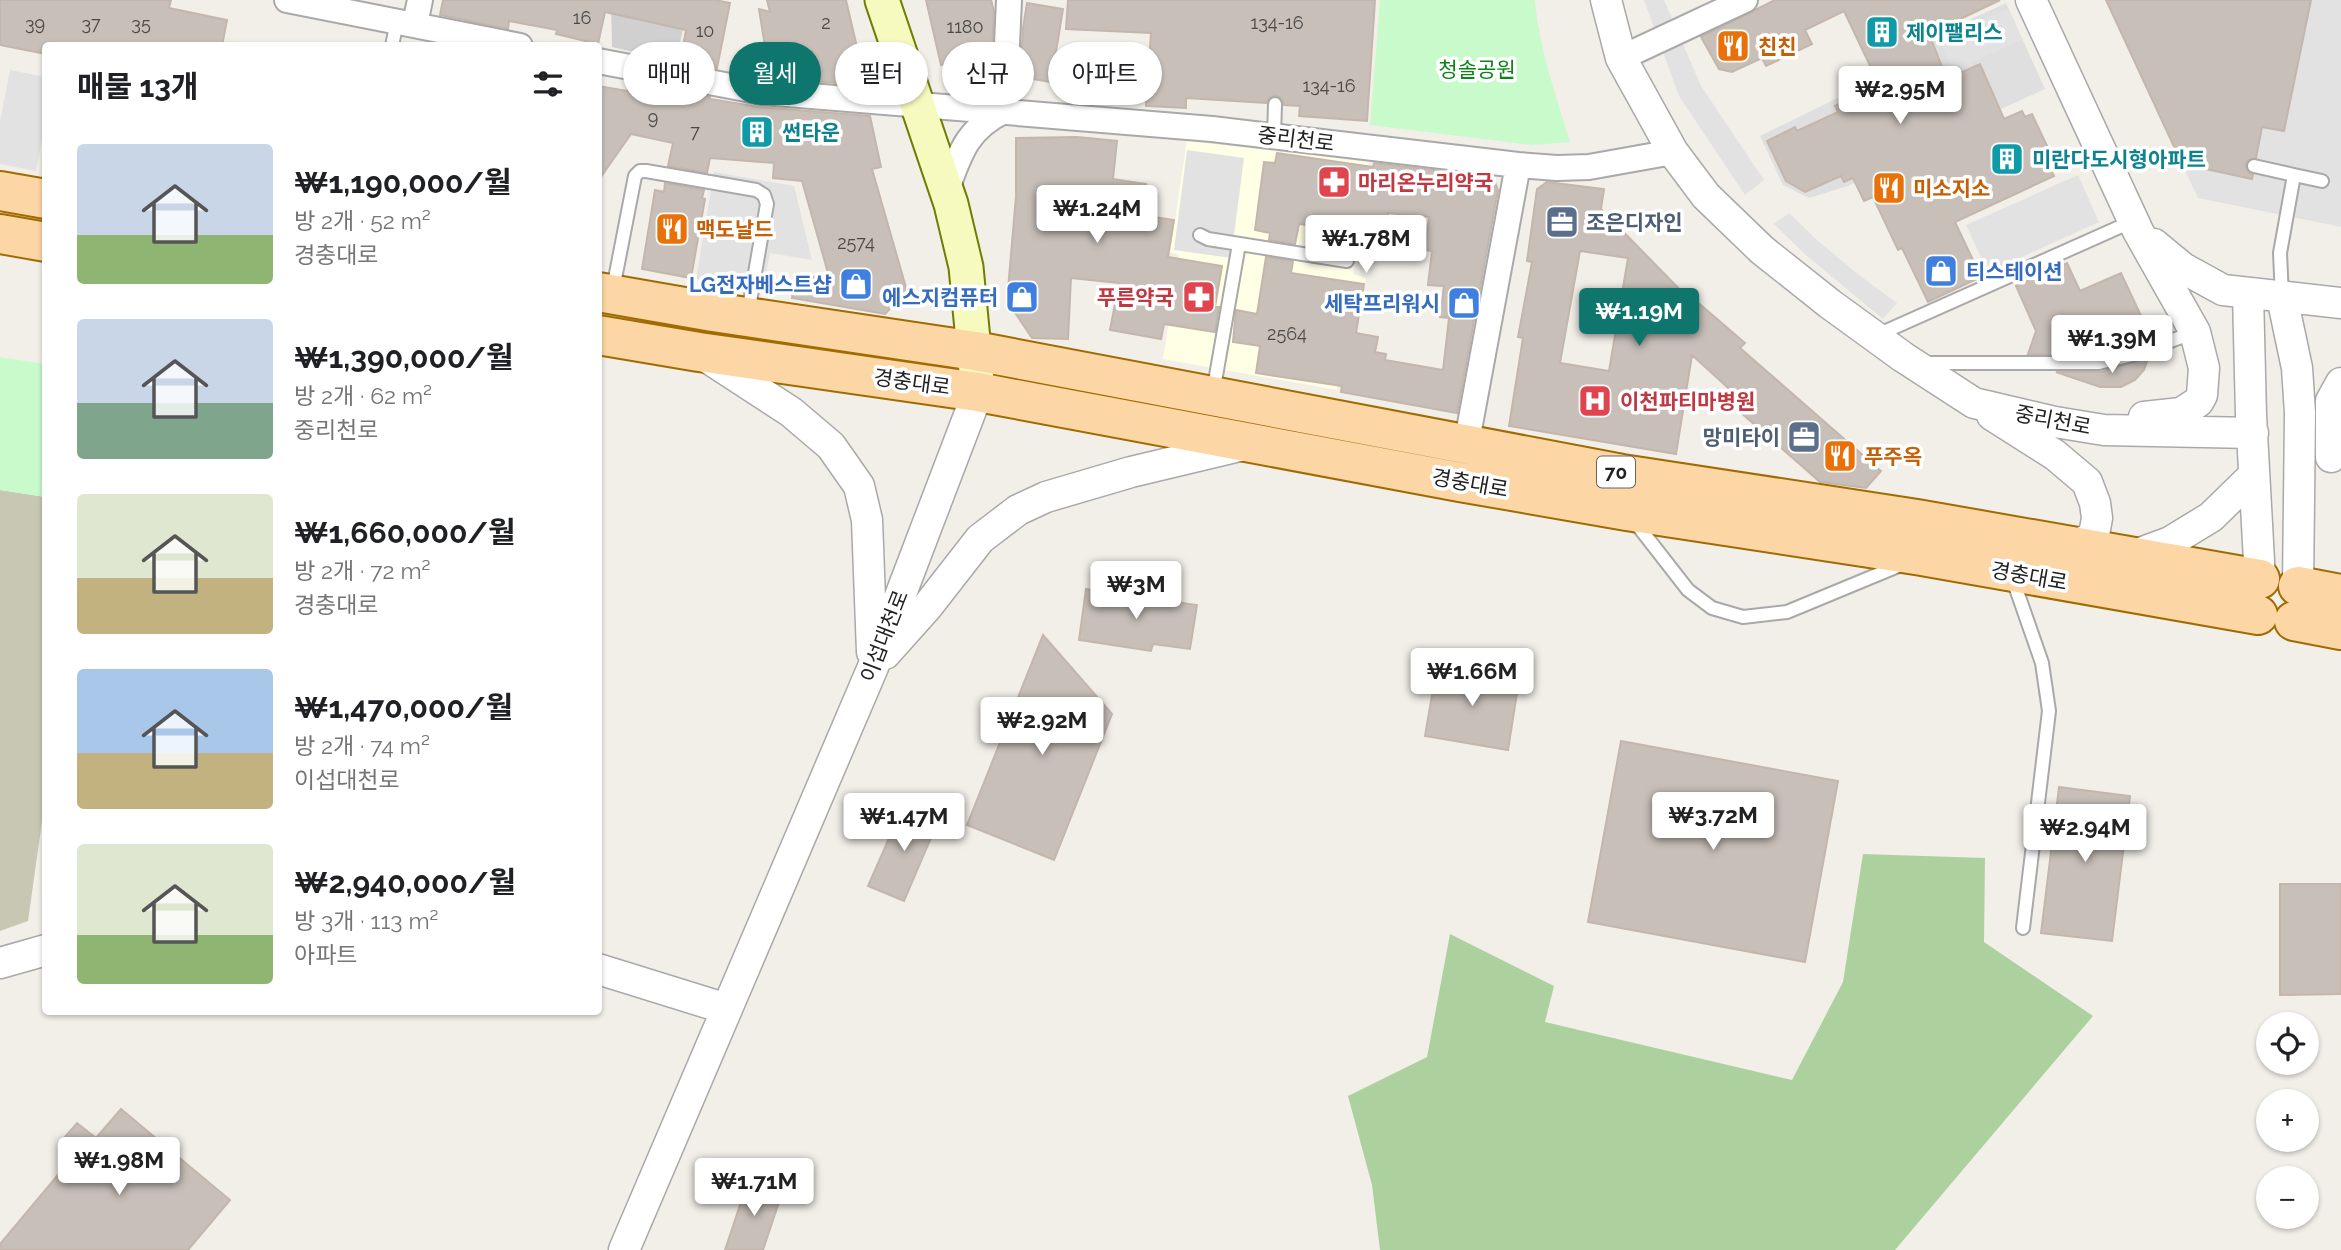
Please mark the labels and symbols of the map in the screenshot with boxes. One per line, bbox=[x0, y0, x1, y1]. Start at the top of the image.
house number: 16 bbox=[573, 7, 591, 28]
house number: 2 bbox=[821, 12, 831, 33]
house number: 134-16 bbox=[1250, 12, 1304, 33]
house number: 39 bbox=[25, 13, 45, 34]
house number: 37 bbox=[81, 13, 101, 34]
house number: 35 bbox=[131, 13, 151, 34]
building icon: 제이팰리스 bbox=[1863, 13, 1901, 51]
house number: 1180 bbox=[946, 16, 984, 37]
house number: 10 bbox=[696, 20, 714, 41]
place label: 제이팰리스 bbox=[1906, 20, 2003, 45]
restaurant icon: 친친 bbox=[1714, 27, 1752, 65]
place label: 친친 bbox=[1758, 34, 1797, 59]
park label: 청솔공원 bbox=[1438, 57, 1516, 82]
pin: ₩2.95M bbox=[1843, 66, 1957, 126]
house number: 134-16 bbox=[1302, 75, 1356, 96]
house number: 9 bbox=[648, 107, 658, 128]
building icon: 썬타운 bbox=[738, 113, 776, 151]
place label: 썬타운 bbox=[782, 120, 840, 145]
house number: 7 bbox=[690, 121, 700, 142]
street label: 중리천로 bbox=[1256, 122, 1336, 156]
building icon: 미란다도시형아파트 bbox=[1988, 140, 2026, 178]
place label: 미란다도시형아파트 bbox=[2032, 147, 2206, 172]
pharmacy icon: 마리온누리약국 bbox=[1315, 163, 1353, 201]
restaurant icon: 미소지소 bbox=[1870, 169, 1908, 207]
place label: 마리온누리약국 bbox=[1358, 170, 1493, 195]
place label: 미소지소 bbox=[1913, 176, 1990, 201]
pin: ₩1.24M bbox=[1040, 186, 1154, 245]
office icon: 조은디자인 bbox=[1543, 203, 1581, 241]
restaurant icon: 맥도날드 bbox=[653, 210, 691, 248]
place label: 조은디자인 bbox=[1586, 210, 1683, 235]
pin: ₩1.78M bbox=[1309, 216, 1423, 275]
place label: 맥도날드 bbox=[696, 217, 773, 242]
house number: 2574 bbox=[837, 232, 875, 253]
shop icon: 티스테이션 bbox=[1922, 252, 1960, 290]
place label: 티스테이션 bbox=[1966, 259, 2063, 284]
shop icon: LG전자베스트샵 bbox=[837, 265, 875, 303]
place label: LG전자베스트샵 bbox=[689, 272, 832, 297]
shop icon: 에스지컴퓨터 bbox=[1003, 278, 1041, 316]
pharmacy icon: 푸른약국 bbox=[1180, 278, 1218, 316]
shop icon: 세탁프리워시 bbox=[1445, 284, 1483, 322]
place label: 에스지컴퓨터 bbox=[882, 285, 998, 310]
place label: 푸른약국 bbox=[1097, 285, 1174, 310]
pin: ₩1.19M bbox=[1582, 288, 1696, 348]
place label: 세탁프리워시 bbox=[1324, 291, 1440, 316]
pin: ₩1.39M bbox=[2055, 316, 2169, 375]
house number: 2564 bbox=[1267, 323, 1307, 344]
street label: 경충대로 bbox=[872, 364, 952, 400]
hospital icon: 이천파티마병원 bbox=[1576, 382, 1614, 420]
place label: 이천파티마병원 bbox=[1620, 389, 1755, 414]
street label: 중리천로 bbox=[2013, 400, 2093, 440]
office icon: 망미타이 bbox=[1785, 418, 1823, 456]
place label: 망미타이 bbox=[1703, 425, 1780, 450]
restaurant icon: 푸주옥 bbox=[1821, 437, 1859, 475]
place label: 푸주옥 bbox=[1864, 444, 1922, 469]
road number: 70 bbox=[1597, 457, 1635, 488]
street label: 경충대로 bbox=[1430, 464, 1510, 502]
street label: 경충대로 bbox=[1989, 557, 2069, 595]
pin: ₩3M bbox=[1102, 562, 1170, 621]
street label: 이섭대천로 bbox=[855, 586, 913, 686]
pin: ₩1.66M bbox=[1415, 648, 1529, 708]
pin: ₩2.92M bbox=[985, 698, 1099, 757]
pin: ₩3.72M bbox=[1656, 792, 1770, 852]
pin: ₩1.47M bbox=[847, 794, 961, 853]
pin: ₩2.94M bbox=[2028, 804, 2142, 864]
pin: ₩1.98M bbox=[62, 1138, 176, 1197]
pin: ₩1.71M bbox=[697, 1158, 811, 1218]

